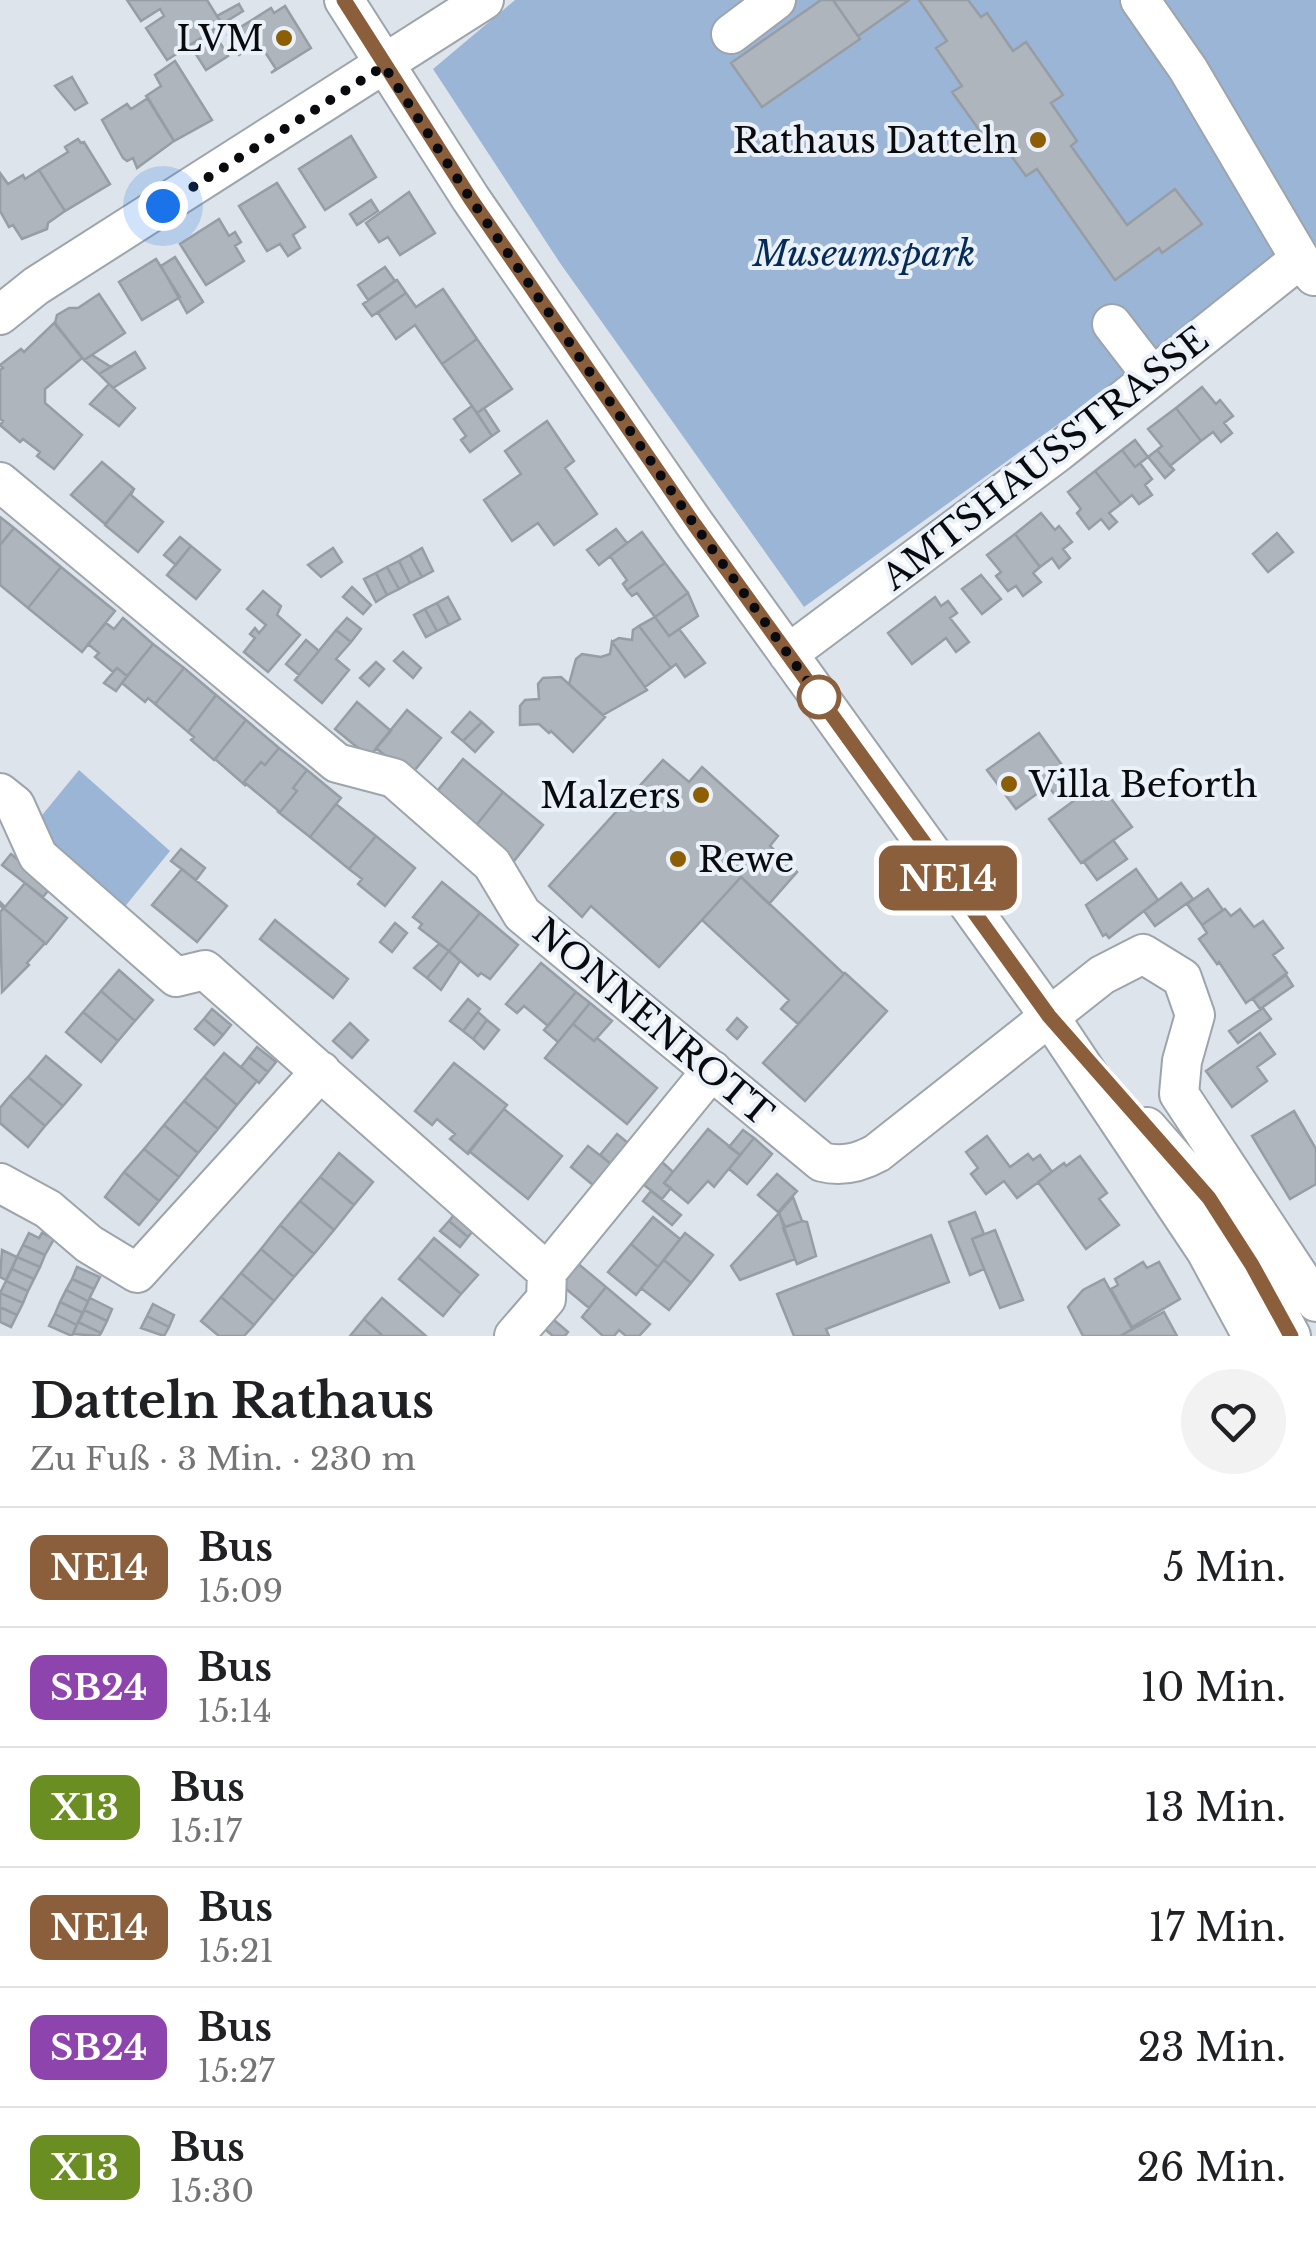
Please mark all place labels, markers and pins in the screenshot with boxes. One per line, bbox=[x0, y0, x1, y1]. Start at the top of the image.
place label: LVM bbox=[176, 17, 264, 60]
marker: LVM bbox=[273, 27, 295, 49]
place label: Rathaus Datteln bbox=[733, 119, 1018, 162]
marker: Rathaus Datteln bbox=[1027, 129, 1049, 151]
unlabelled marker bbox=[798, 676, 840, 718]
place label: Villa Beforth bbox=[1028, 763, 1258, 806]
marker: Villa Beforth bbox=[998, 773, 1020, 795]
place label: Malzers bbox=[540, 774, 681, 817]
marker: Malzers bbox=[690, 784, 712, 806]
place label: Rewe bbox=[698, 838, 794, 881]
marker: Rewe bbox=[667, 848, 689, 870]

